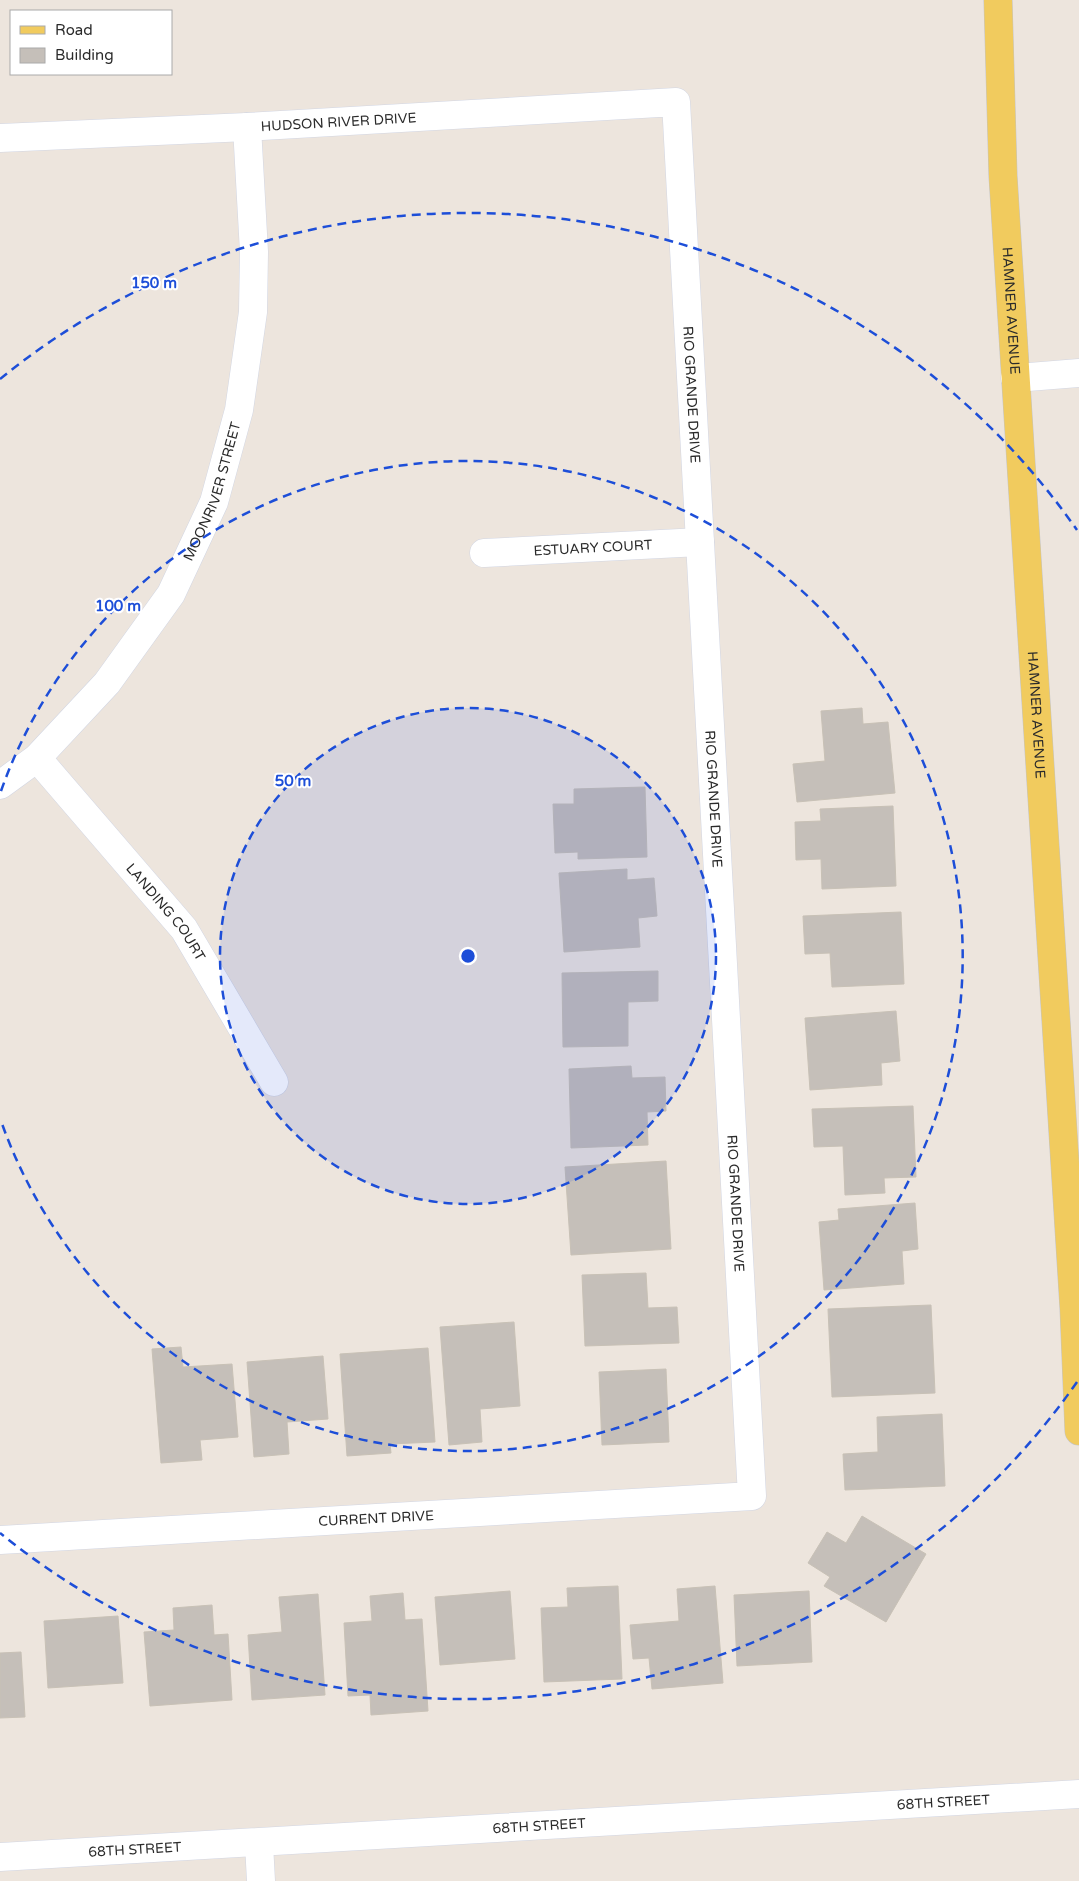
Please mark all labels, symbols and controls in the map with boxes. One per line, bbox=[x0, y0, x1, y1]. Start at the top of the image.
legend bbox=[10, 10, 172, 75]
text: Road bbox=[55, 21, 93, 39]
text: Building bbox=[55, 46, 114, 64]
street label: HUDSON RIVER DRIVE bbox=[260, 109, 417, 135]
street label: HAMNER AVENUE bbox=[998, 246, 1023, 375]
text: 150 m bbox=[131, 274, 177, 292]
street label: RIO GRANDE DRIVE bbox=[679, 326, 704, 464]
street label: MOONRIVER STREET bbox=[180, 420, 245, 564]
street label: ESTUARY COURT bbox=[533, 536, 653, 559]
text: 100 m bbox=[95, 597, 141, 615]
street label: HAMNER AVENUE bbox=[1024, 651, 1049, 779]
street label: RIO GRANDE DRIVE bbox=[701, 730, 726, 868]
text: 50 m bbox=[275, 772, 311, 790]
street label: LANDING COURT bbox=[122, 860, 209, 964]
centre of rings bbox=[459, 947, 477, 965]
street label: RIO GRANDE DRIVE bbox=[723, 1134, 748, 1273]
street label: CURRENT DRIVE bbox=[318, 1507, 434, 1530]
street label: 68TH STREET bbox=[896, 1791, 991, 1814]
street label: 68TH STREET bbox=[492, 1815, 587, 1837]
street label: 68TH STREET bbox=[88, 1838, 182, 1861]

